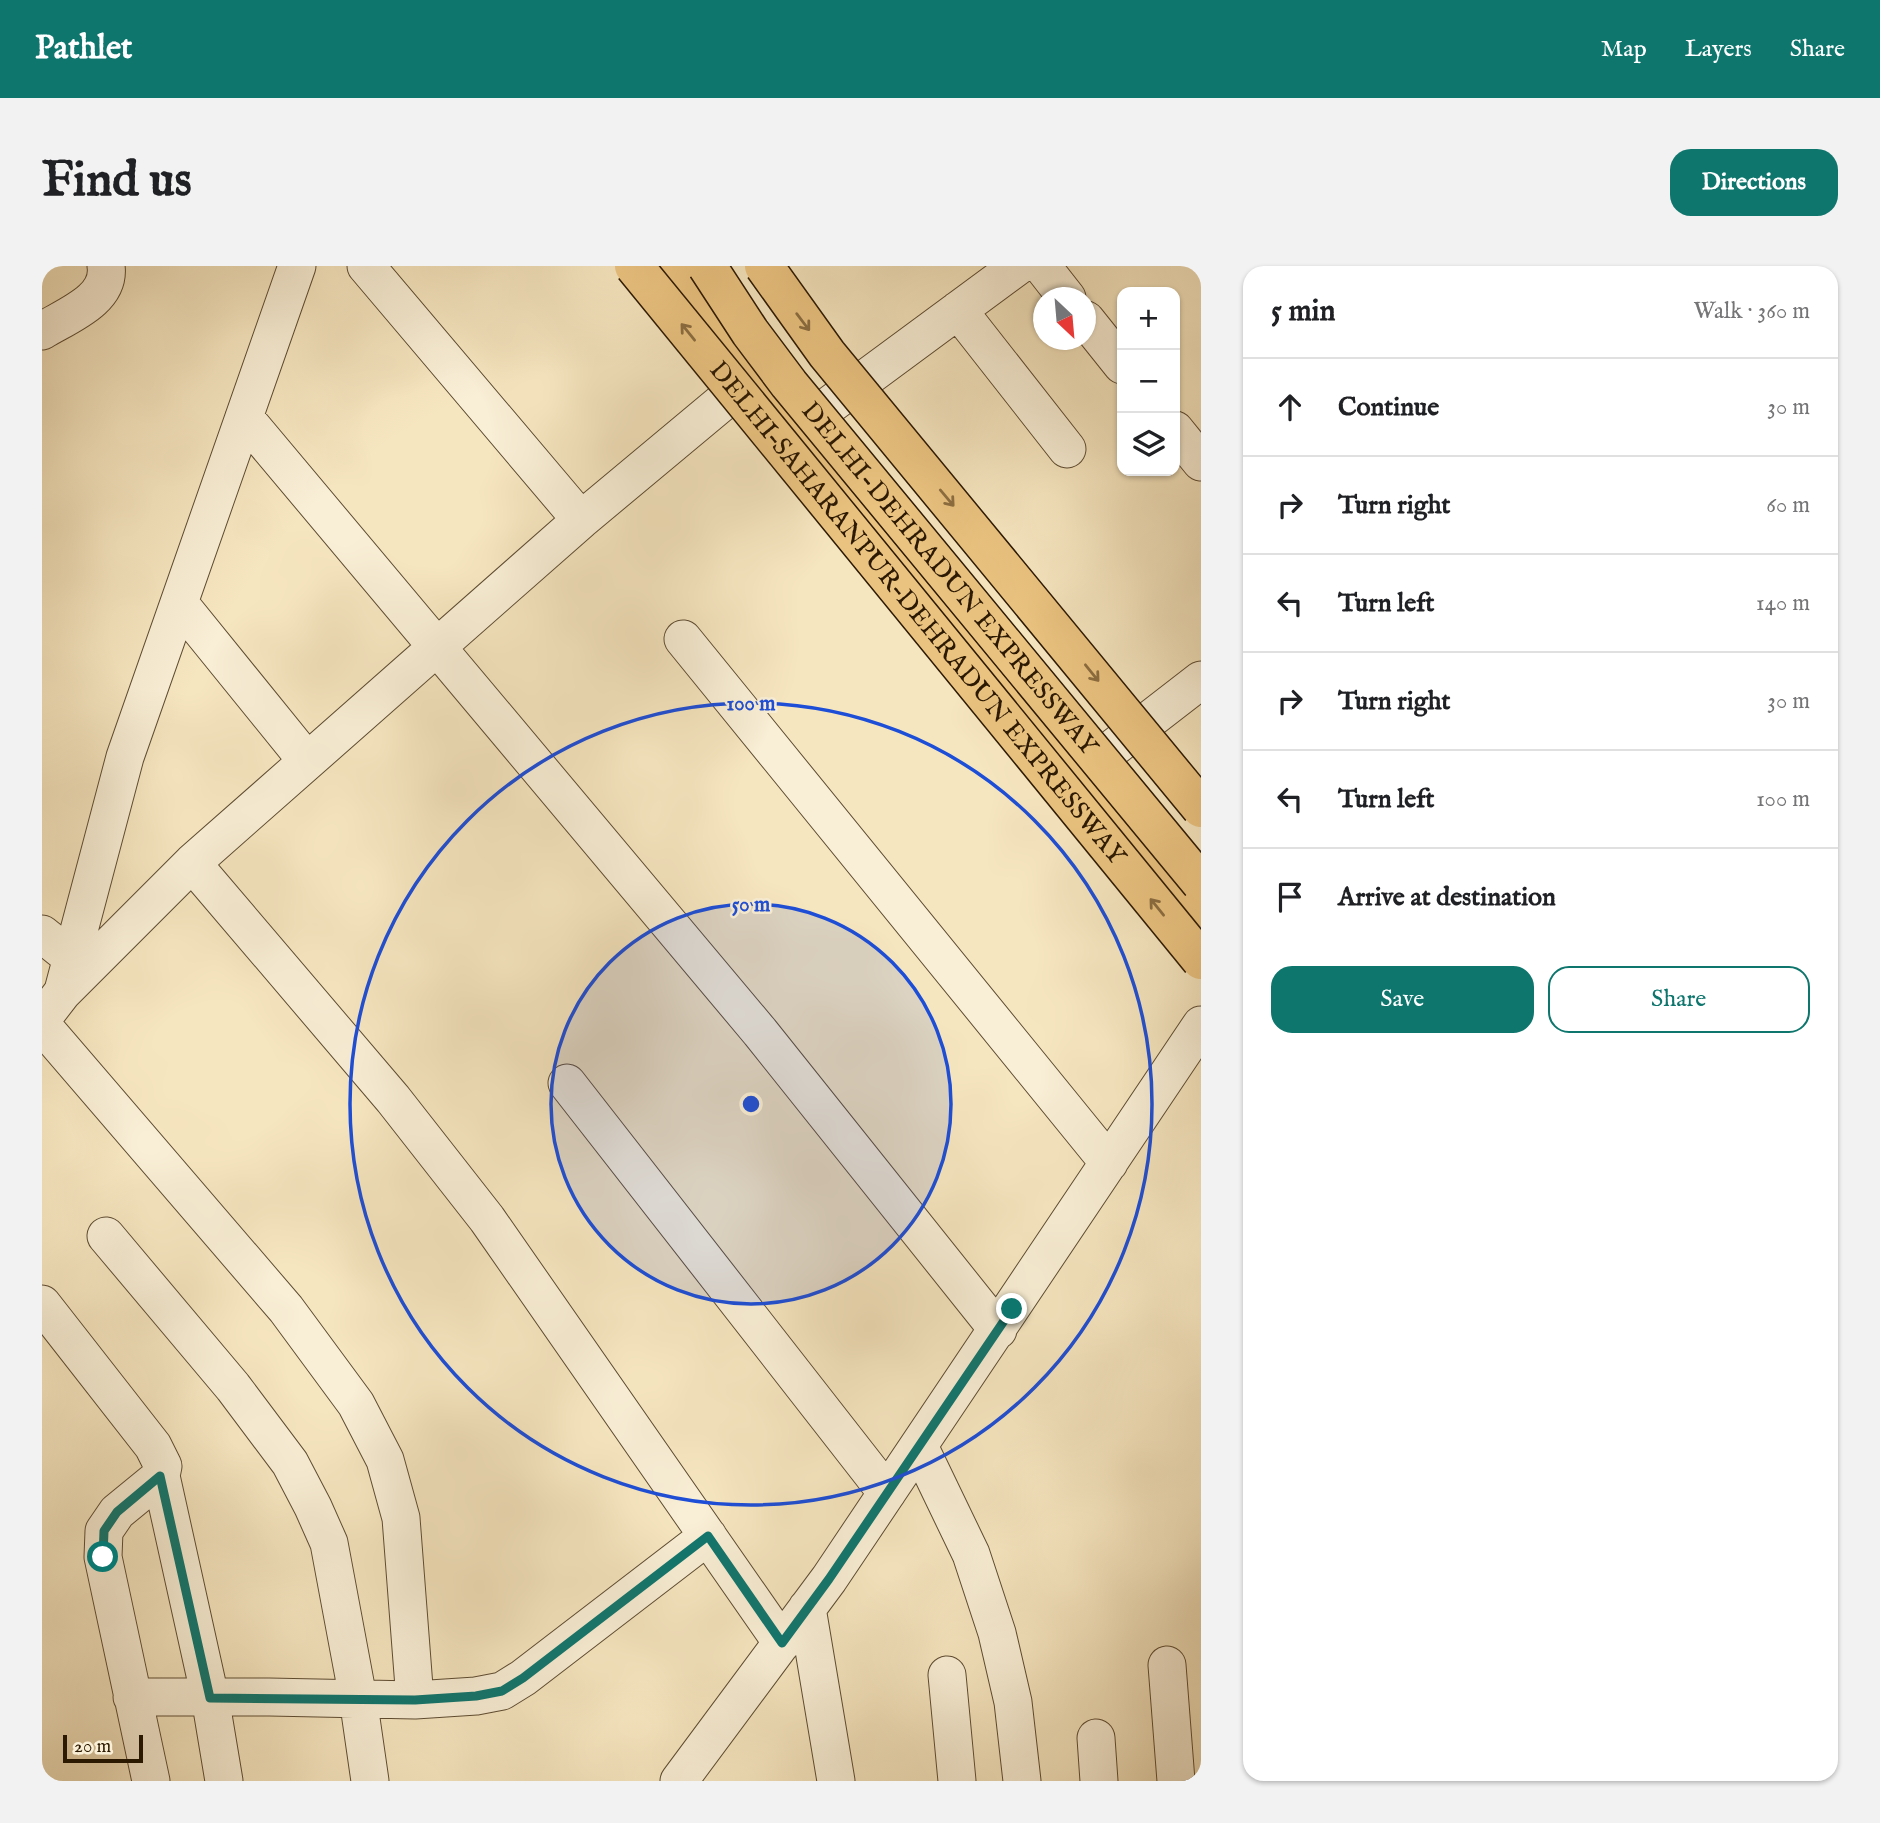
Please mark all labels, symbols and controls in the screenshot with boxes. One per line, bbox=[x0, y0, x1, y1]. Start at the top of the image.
text: Pathlet bbox=[35, 28, 132, 70]
text: Map bbox=[1601, 34, 1647, 65]
text: Layers bbox=[1685, 34, 1752, 65]
text: Share bbox=[1790, 34, 1845, 65]
button: Directions bbox=[1670, 149, 1838, 216]
text: Find us bbox=[42, 151, 192, 213]
north arrow bbox=[1033, 287, 1096, 350]
map controls bbox=[1117, 287, 1180, 476]
button: + bbox=[1117, 287, 1180, 350]
text: 5 min bbox=[1271, 293, 1336, 331]
text: Walk · 360 m bbox=[1693, 297, 1810, 326]
one-way arrow bbox=[795, 312, 810, 331]
one-way arrow bbox=[680, 324, 696, 342]
button: − bbox=[1117, 350, 1180, 413]
street label: DELHI–SAHARANPUR–DEHRADUN EXPRESSWAY bbox=[702, 354, 1134, 873]
icon: ahead bbox=[1271, 388, 1309, 426]
text: Continue bbox=[1338, 391, 1439, 424]
text: 30 m bbox=[1767, 393, 1810, 422]
street label: DELHI-DEHRADUN EXPRESSWAY bbox=[794, 395, 1106, 763]
button: layers bbox=[1117, 413, 1180, 476]
icon: right bbox=[1271, 486, 1309, 524]
one-way arrow bbox=[939, 489, 955, 507]
text: Turn right bbox=[1338, 489, 1451, 522]
text: 60 m bbox=[1766, 491, 1810, 520]
icon: left bbox=[1271, 584, 1309, 622]
text: Turn left bbox=[1338, 587, 1435, 620]
text: 140 m bbox=[1756, 589, 1810, 618]
one-way arrow bbox=[1084, 664, 1099, 682]
icon: right bbox=[1271, 682, 1309, 720]
text: Turn right bbox=[1338, 685, 1451, 718]
text: 30 m bbox=[1767, 687, 1810, 716]
text: 100 m bbox=[726, 691, 776, 718]
icon: left bbox=[1271, 780, 1309, 818]
text: Turn left bbox=[1338, 783, 1435, 816]
text: 100 m bbox=[1756, 785, 1810, 814]
icon: arrive bbox=[1271, 878, 1309, 916]
text: Arrive at destination bbox=[1338, 881, 1556, 914]
text: 50 m bbox=[732, 892, 771, 919]
one-way arrow bbox=[1150, 899, 1165, 917]
button: Save bbox=[1271, 966, 1534, 1033]
button: Share bbox=[1548, 966, 1810, 1033]
centre of rings bbox=[739, 1092, 763, 1116]
route end bbox=[996, 1293, 1027, 1324]
route start bbox=[87, 1541, 118, 1572]
scale bar bbox=[63, 1732, 144, 1764]
text: 20 m bbox=[74, 1735, 111, 1759]

